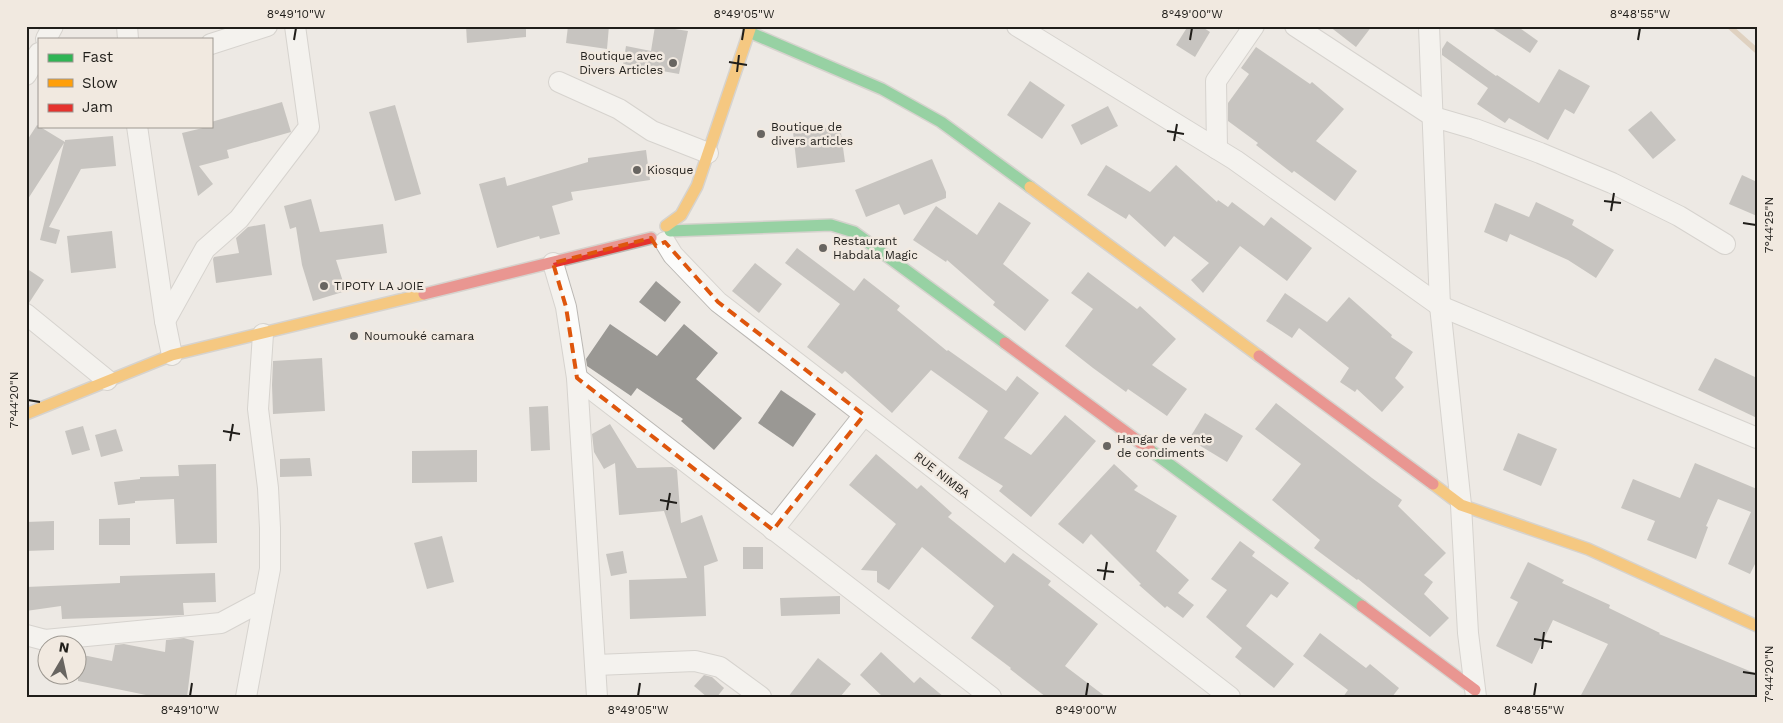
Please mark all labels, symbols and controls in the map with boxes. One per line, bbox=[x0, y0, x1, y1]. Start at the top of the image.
text: 8°49'10"W bbox=[267, 7, 326, 21]
text: 8°49'05"W bbox=[714, 7, 775, 21]
text: 8°49'00"W bbox=[1161, 7, 1223, 21]
text: 8°48'55"W bbox=[1610, 7, 1671, 21]
legend bbox=[38, 38, 212, 128]
text: Fast bbox=[82, 48, 114, 66]
place label: Boutique avec Divers Articles bbox=[579, 49, 663, 77]
marker: Boutique avec Divers Articles bbox=[667, 57, 679, 69]
text: Slow bbox=[82, 74, 118, 92]
text: Jam bbox=[82, 98, 113, 116]
place label: Boutique de divers articles bbox=[771, 120, 853, 148]
marker: Boutique de divers articles bbox=[755, 128, 767, 140]
place label: Kiosque bbox=[647, 163, 694, 177]
marker: Kiosque bbox=[631, 164, 643, 176]
text: 7°44'25"N bbox=[1762, 197, 1776, 253]
place label: Restaurant Habdala Magic bbox=[833, 234, 918, 262]
marker: Restaurant Habdala Magic bbox=[817, 242, 829, 254]
place label: TIPOTY LA JOIE bbox=[334, 279, 424, 293]
marker: TIPOTY LA JOIE bbox=[318, 280, 330, 292]
place label: Noumouké camara bbox=[364, 329, 474, 343]
marker: Noumouké camara bbox=[348, 330, 360, 342]
text: 7°44'20"N bbox=[7, 372, 21, 428]
place label: Hangar de vente de condiments bbox=[1117, 432, 1213, 460]
marker: Hangar de vente de condiments bbox=[1101, 440, 1113, 452]
street label: RUE NIMBA bbox=[912, 449, 973, 501]
north arrow bbox=[38, 636, 88, 686]
text: N bbox=[58, 638, 70, 656]
text: 7°44'20"N bbox=[1762, 646, 1776, 702]
text: 8°49'10"W bbox=[161, 703, 220, 717]
text: 8°49'05"W bbox=[608, 703, 669, 717]
text: 8°49'00"W bbox=[1055, 703, 1117, 717]
text: 8°48'55"W bbox=[1504, 703, 1565, 717]

